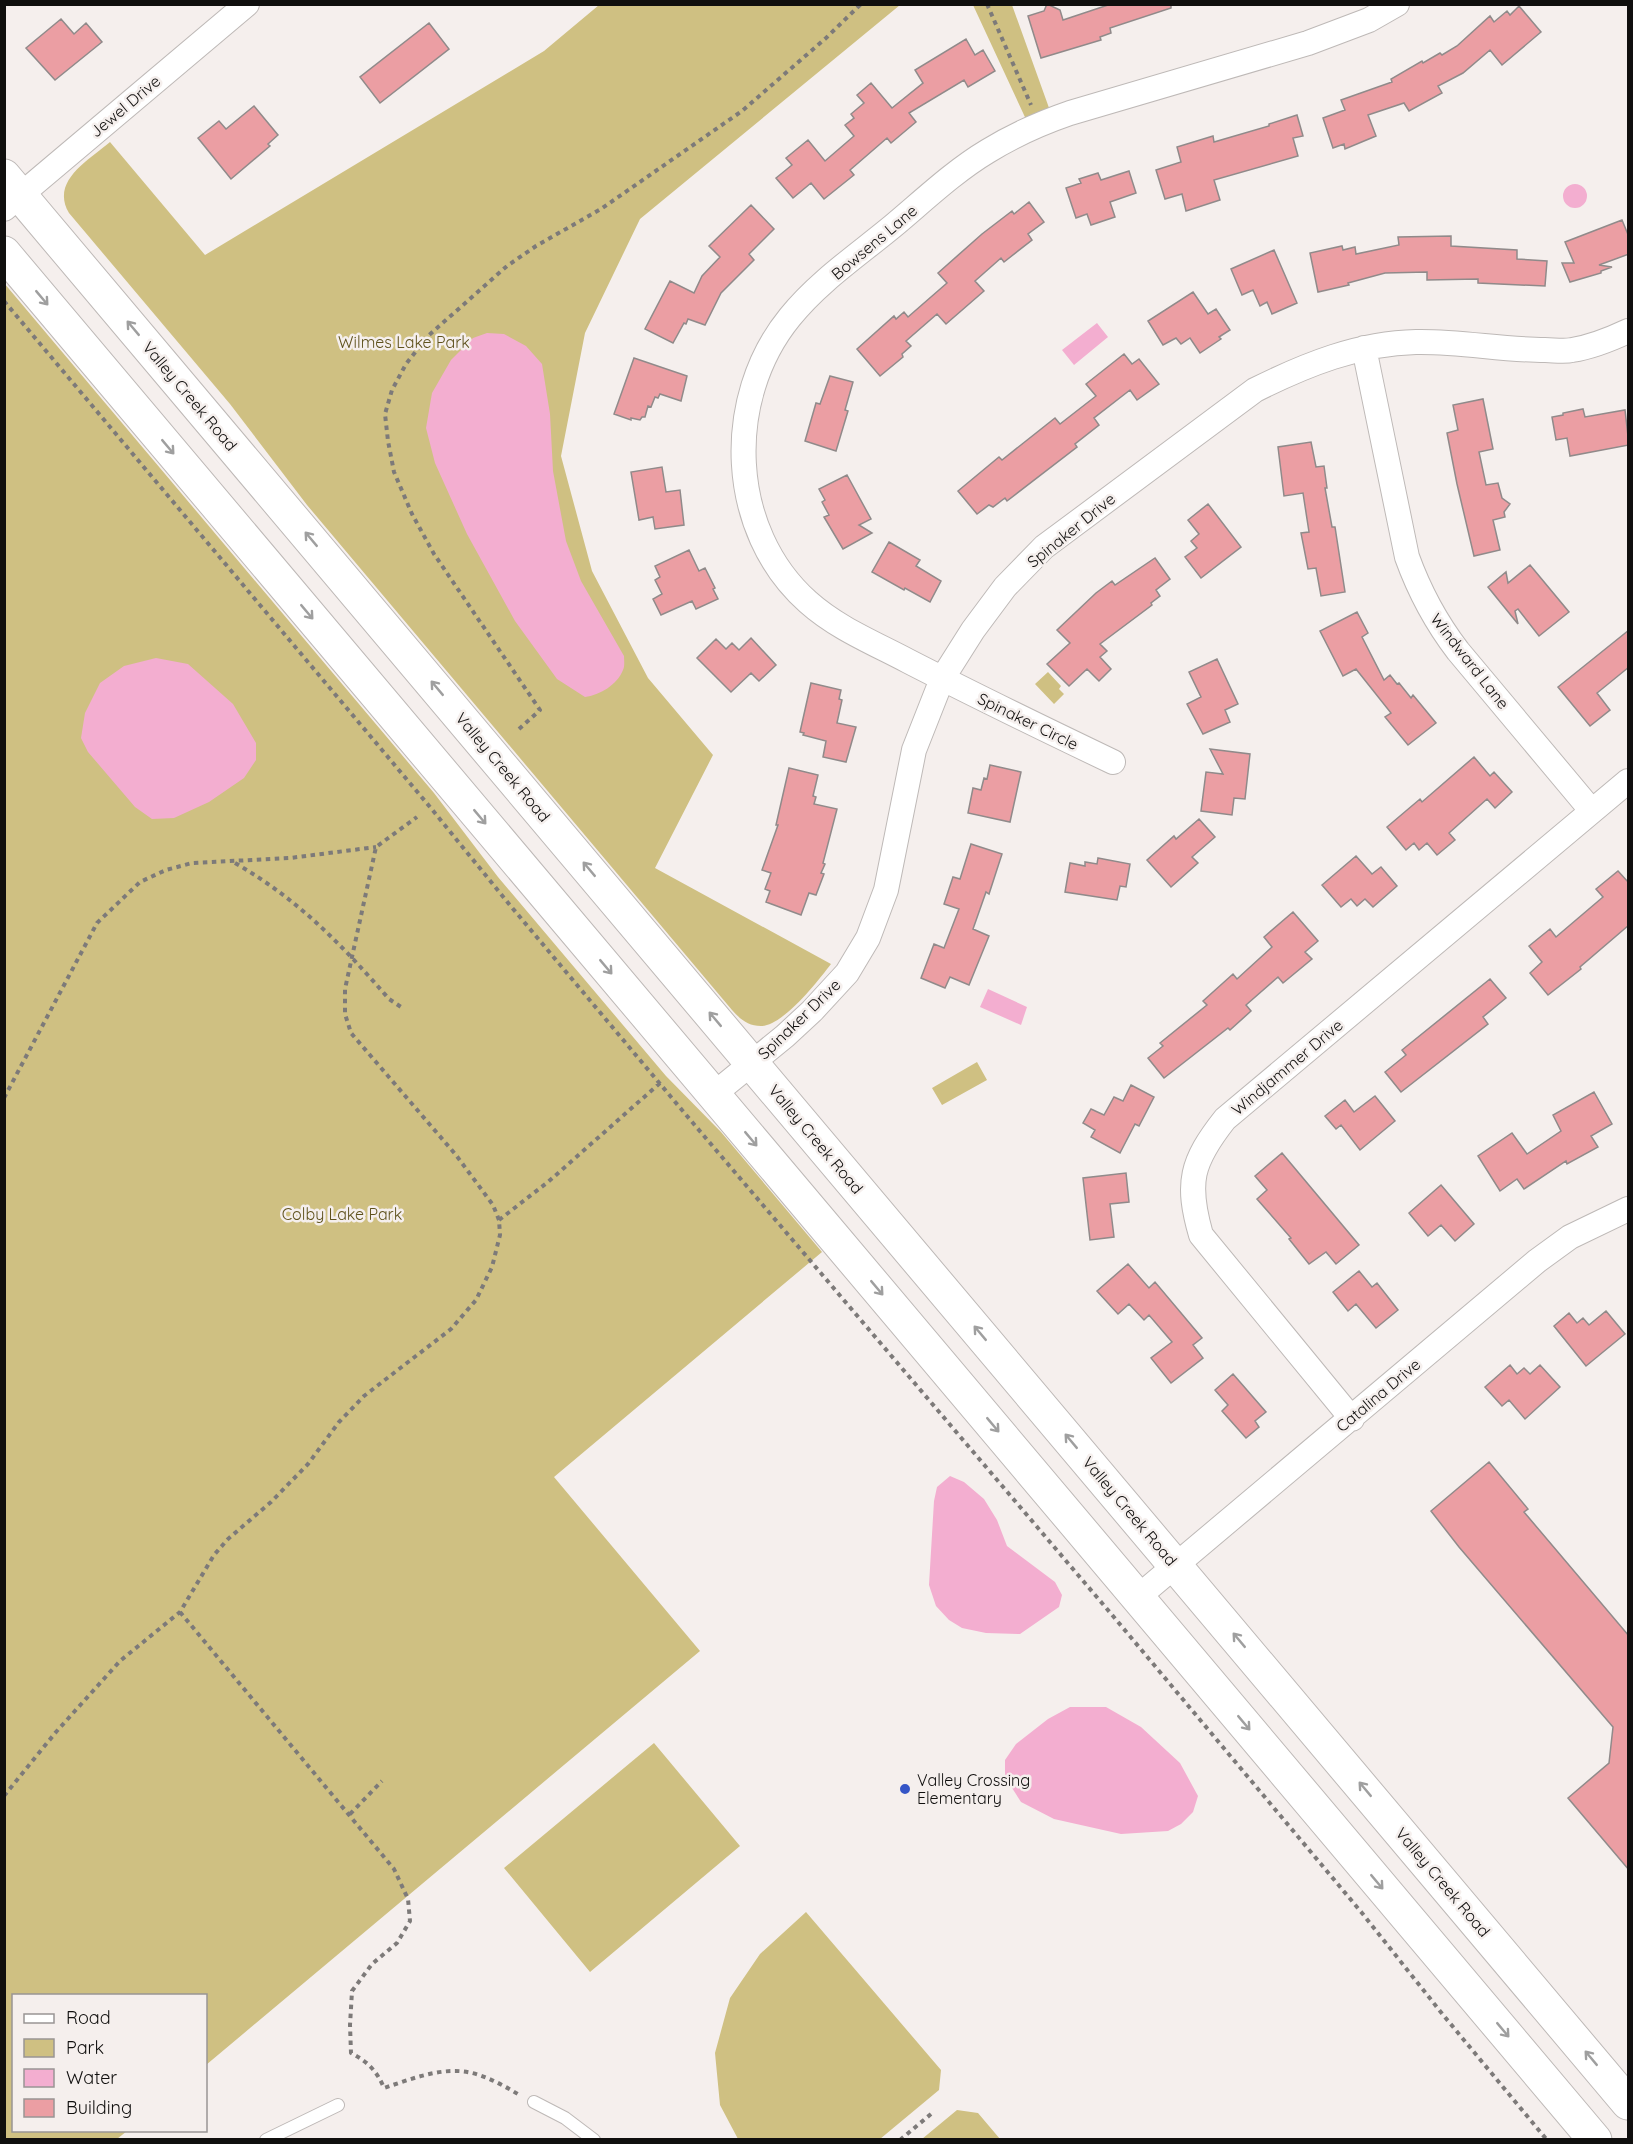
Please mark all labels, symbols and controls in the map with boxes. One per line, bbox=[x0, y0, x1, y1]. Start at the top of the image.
street label: Jewel Drive bbox=[86, 71, 164, 141]
street label: Bowsens Lane bbox=[827, 200, 921, 284]
one-way arrow bbox=[36, 290, 49, 306]
one-way arrow bbox=[126, 321, 140, 336]
park label: Wilmes Lake Park bbox=[338, 332, 470, 352]
street label: Valley Creek Road bbox=[138, 337, 242, 455]
one-way arrow bbox=[161, 439, 175, 454]
street label: Spinaker Drive bbox=[1023, 488, 1119, 572]
one-way arrow bbox=[304, 532, 318, 547]
one-way arrow bbox=[300, 604, 314, 619]
street label: Windward Lane bbox=[1426, 609, 1514, 713]
one-way arrow bbox=[430, 680, 443, 696]
street label: Spinaker Circle bbox=[974, 688, 1082, 754]
street label: Valley Creek Road bbox=[451, 708, 555, 826]
one-way arrow bbox=[474, 809, 487, 825]
one-way arrow bbox=[582, 862, 596, 877]
one-way arrow bbox=[599, 958, 612, 974]
street label: Spinaker Drive bbox=[753, 975, 845, 1063]
one-way arrow bbox=[708, 1011, 721, 1027]
street label: Windjammer Drive bbox=[1227, 1015, 1347, 1119]
street label: Valley Creek Road bbox=[764, 1080, 868, 1198]
one-way arrow bbox=[745, 1131, 758, 1147]
park label: Colby Lake Park bbox=[282, 1204, 402, 1224]
one-way arrow bbox=[870, 1280, 884, 1295]
one-way arrow bbox=[973, 1326, 987, 1341]
street label: Catalina Drive bbox=[1332, 1354, 1424, 1436]
one-way arrow bbox=[986, 1417, 1000, 1432]
one-way arrow bbox=[1064, 1433, 1077, 1449]
street label: Valley Creek Road bbox=[1078, 1452, 1182, 1570]
one-way arrow bbox=[1232, 1633, 1246, 1648]
one-way arrow bbox=[1237, 1715, 1250, 1731]
place label: Valley Crossing Elementary bbox=[917, 1770, 1030, 1808]
one-way arrow bbox=[1358, 1781, 1371, 1797]
marker: Valley Crossing Elementary bbox=[898, 1782, 912, 1796]
street label: Valley Creek Road bbox=[1391, 1823, 1495, 1941]
one-way arrow bbox=[1370, 1874, 1384, 1889]
legend bbox=[12, 1994, 207, 2132]
text: Road bbox=[66, 2006, 111, 2029]
one-way arrow bbox=[1496, 2022, 1509, 2038]
text: Park bbox=[66, 2036, 104, 2059]
one-way arrow bbox=[1584, 2051, 1598, 2066]
text: Water bbox=[66, 2066, 117, 2089]
text: Building bbox=[66, 2096, 132, 2119]

